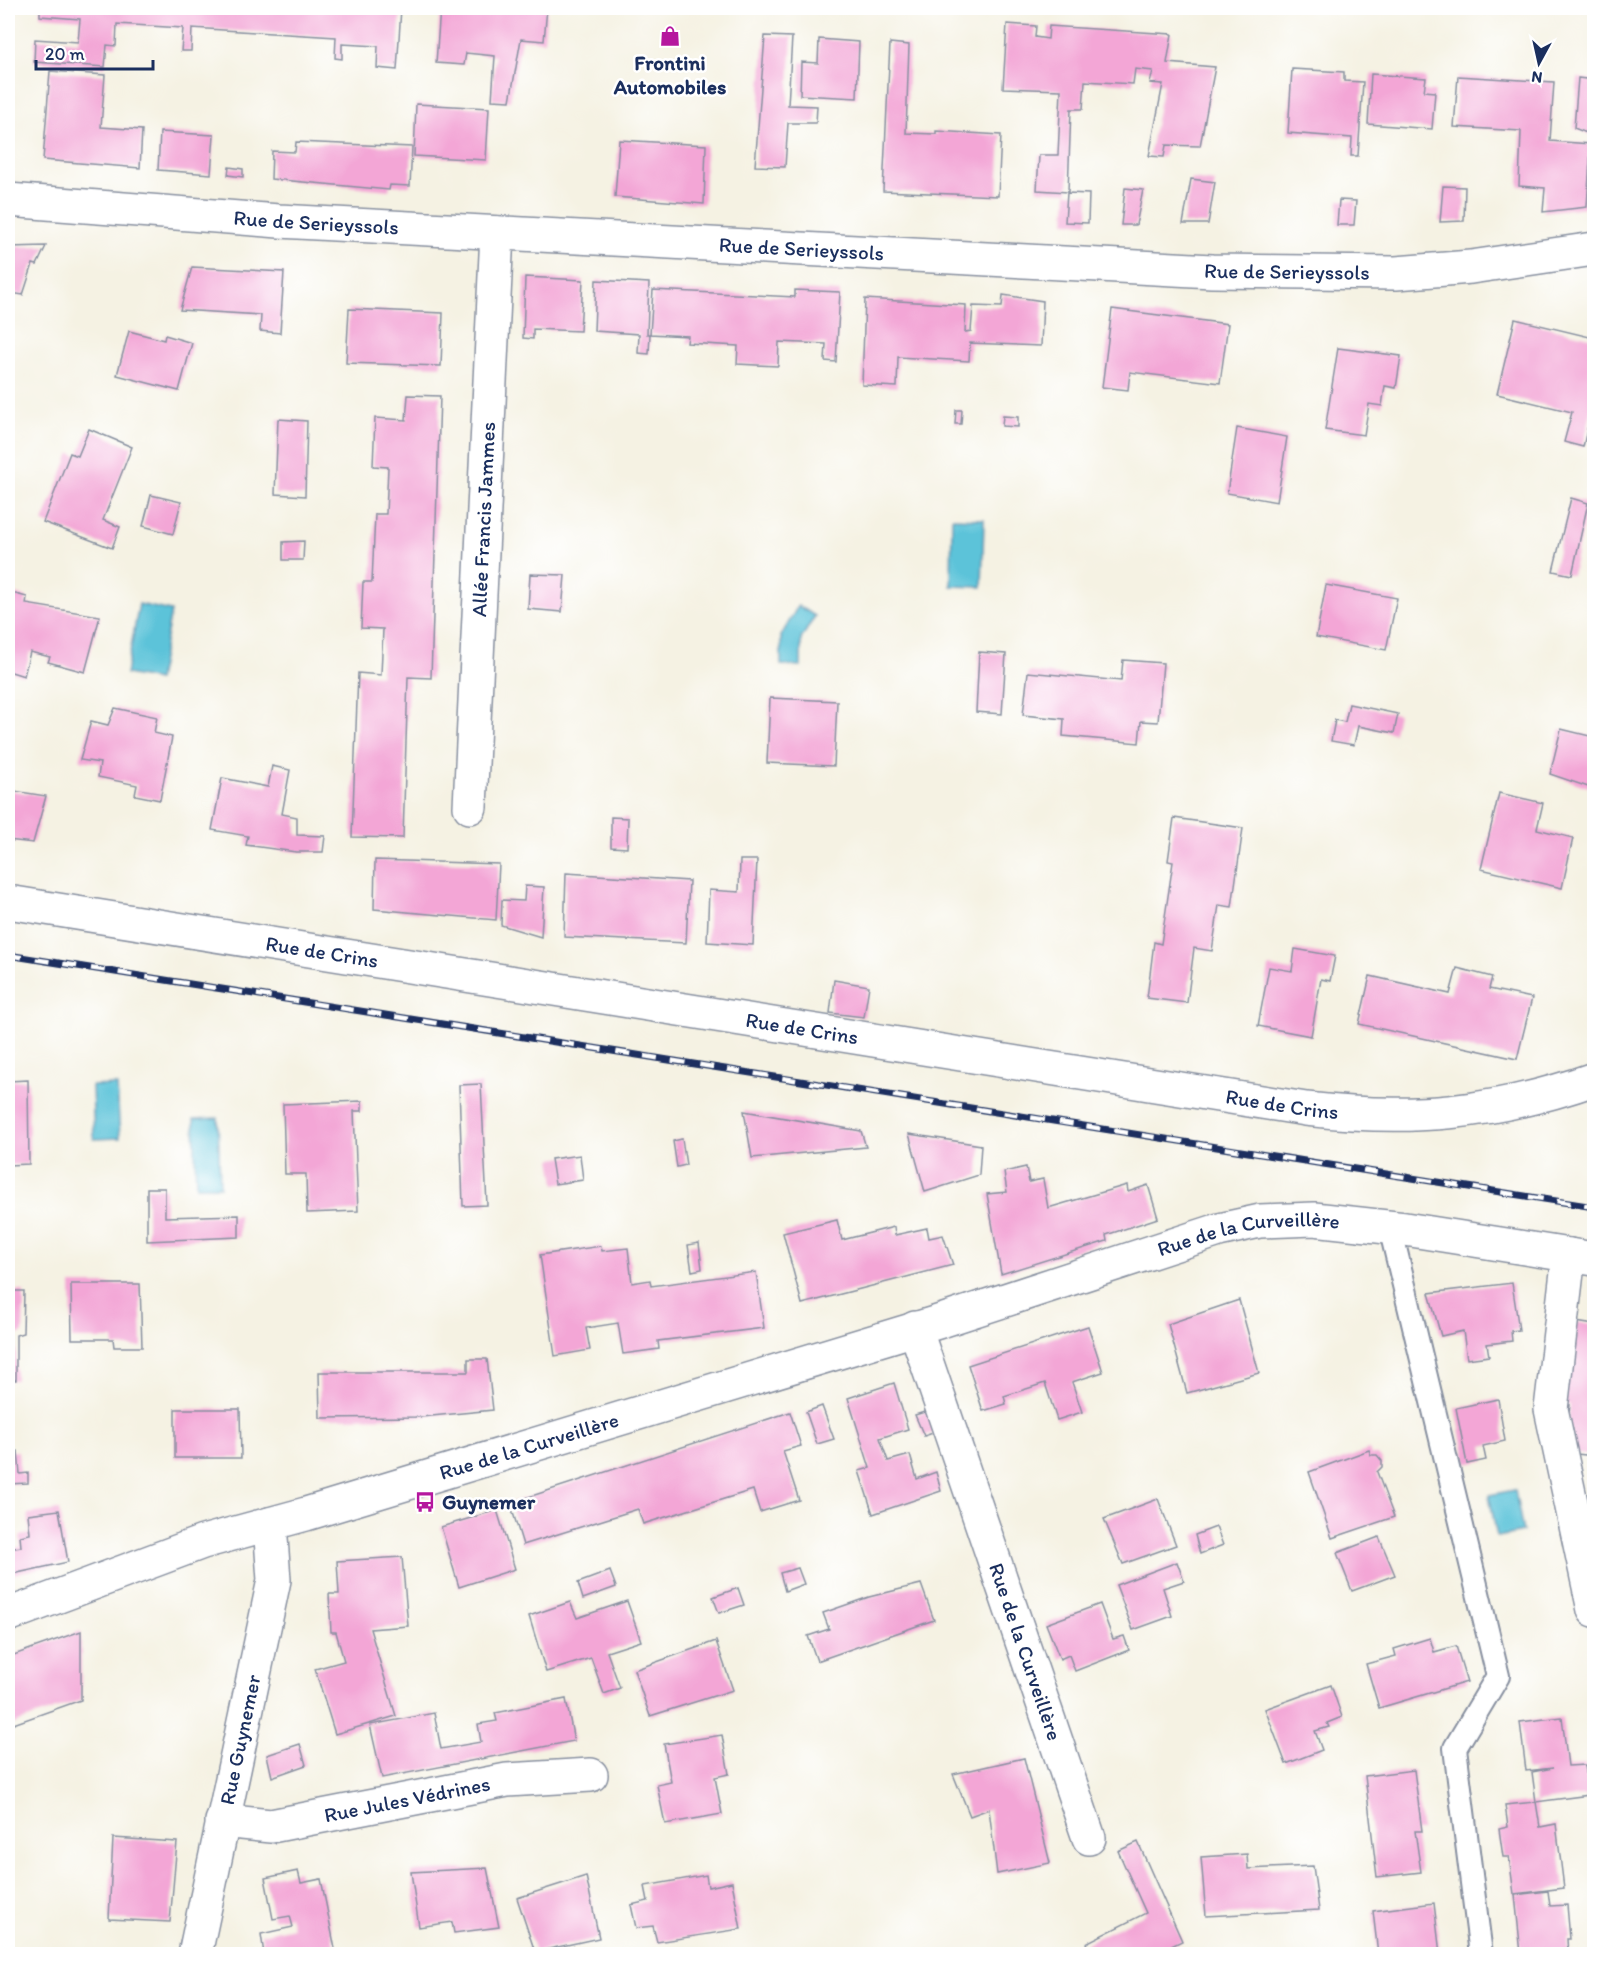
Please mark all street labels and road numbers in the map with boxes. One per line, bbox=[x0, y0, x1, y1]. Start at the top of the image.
street label: Rue de Serieyssols bbox=[233, 205, 399, 239]
street label: Rue de Serieyssols bbox=[718, 232, 885, 265]
street label: Rue de Serieyssols bbox=[1203, 258, 1370, 285]
street label: Allée Francis Jammes bbox=[466, 421, 500, 617]
street label: Rue de Crins bbox=[264, 930, 380, 973]
street label: Rue de Crins bbox=[744, 1007, 860, 1049]
street label: Rue de Crins bbox=[1224, 1083, 1340, 1124]
street label: Rue de la Curveillère bbox=[1154, 1206, 1341, 1261]
street label: Rue de la Curveillère bbox=[436, 1407, 621, 1485]
street label: Rue de la Curveillère bbox=[984, 1559, 1068, 1744]
street label: Rue Guynemer bbox=[214, 1672, 266, 1807]
street label: Rue Jules Védrines bbox=[322, 1771, 492, 1827]

